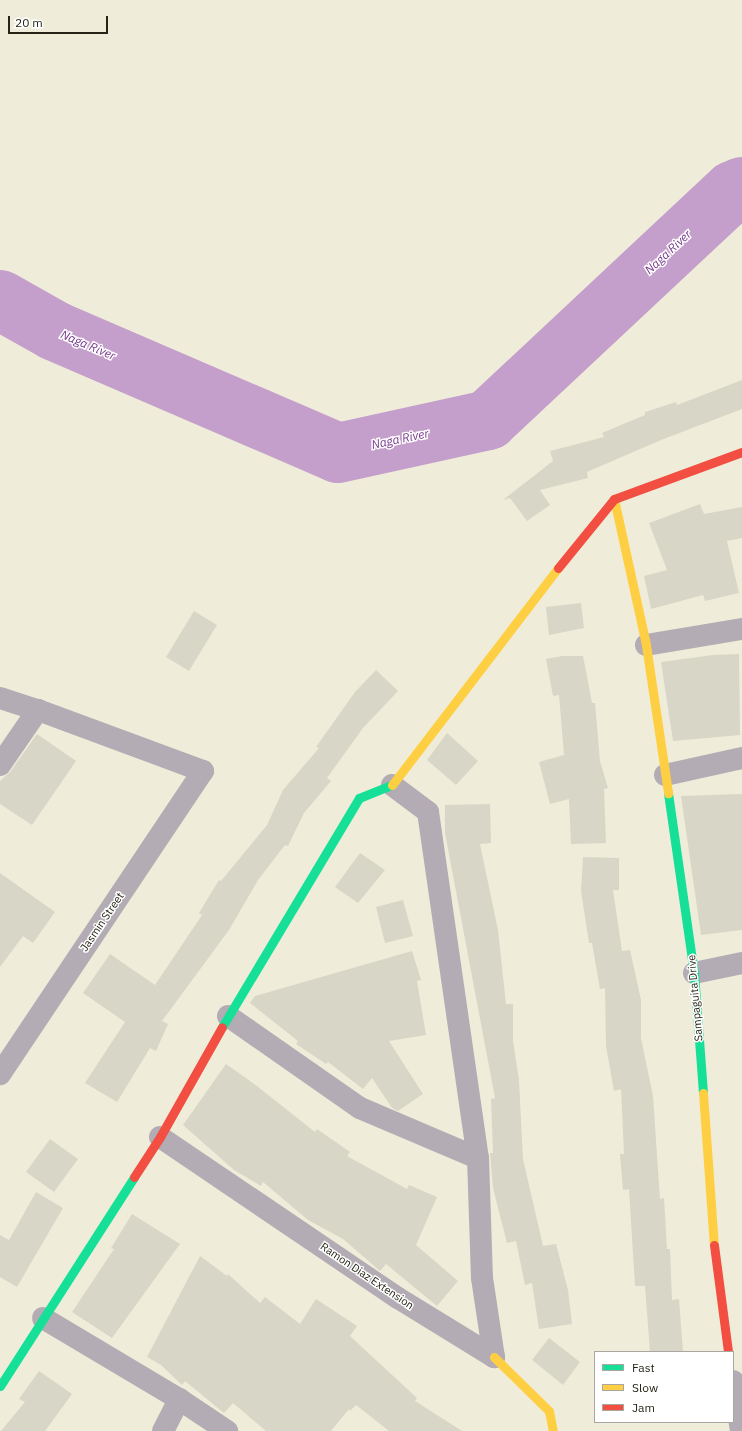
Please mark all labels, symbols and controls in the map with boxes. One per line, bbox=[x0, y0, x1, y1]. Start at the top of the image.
scale bar bbox=[10, 8, 110, 34]
text: 20 m bbox=[15, 15, 43, 30]
water label: Naga River bbox=[642, 227, 694, 277]
water label: Naga River bbox=[58, 327, 118, 363]
water label: Naga River bbox=[370, 426, 430, 452]
street label: Jasmin Street bbox=[77, 890, 127, 954]
street label: Sampaguita Drive bbox=[685, 954, 705, 1042]
street label: Ramon Diaz Extension bbox=[318, 1240, 416, 1312]
legend bbox=[594, 1351, 734, 1423]
text: Fast bbox=[632, 1360, 655, 1375]
text: Slow bbox=[632, 1380, 658, 1395]
text: Jam bbox=[632, 1400, 655, 1415]

